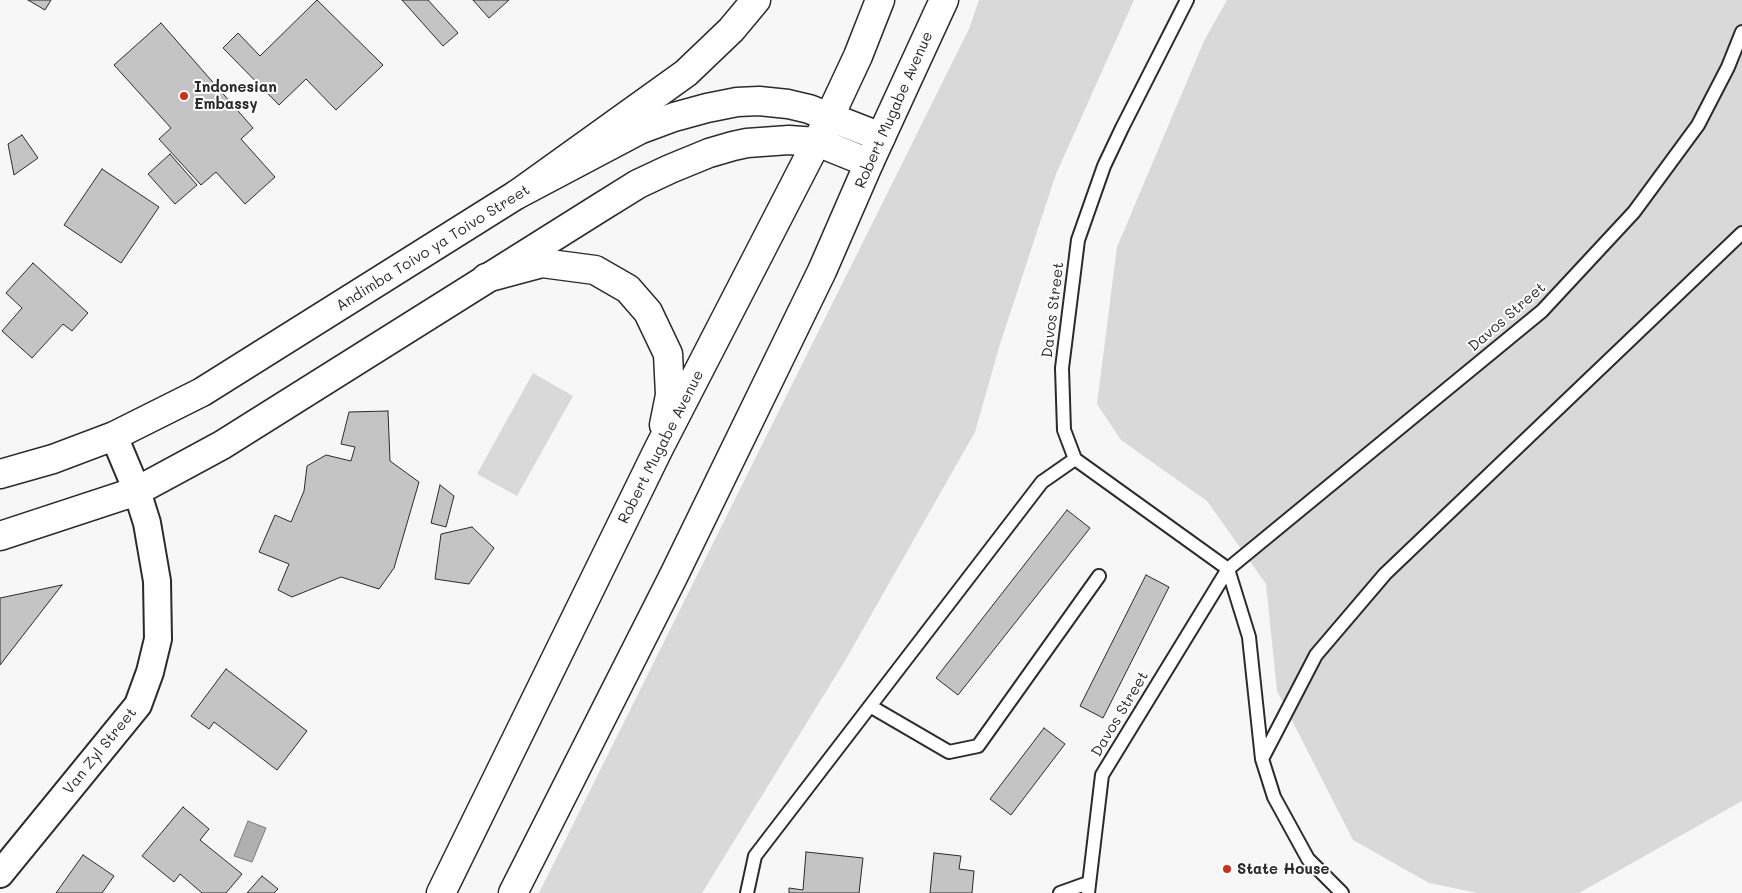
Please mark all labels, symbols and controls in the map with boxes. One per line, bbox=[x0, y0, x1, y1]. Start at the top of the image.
street label: Robert Mugabe Avenue bbox=[851, 29, 937, 191]
place label: Indonesian Embassy bbox=[194, 78, 277, 113]
marker: Indonesian Embassy bbox=[178, 90, 190, 102]
street label: Andimba Toivo ya Toivo Street bbox=[333, 181, 533, 315]
street label: Davos Street bbox=[1038, 261, 1068, 359]
street label: Davos Street bbox=[1465, 279, 1549, 355]
street label: Robert Mugabe Avenue bbox=[614, 367, 708, 527]
street label: Davos Street bbox=[1087, 668, 1153, 760]
street label: Van Zyl Street bbox=[60, 704, 140, 798]
place label: State House bbox=[1237, 860, 1330, 878]
marker: State House bbox=[1221, 863, 1233, 875]

